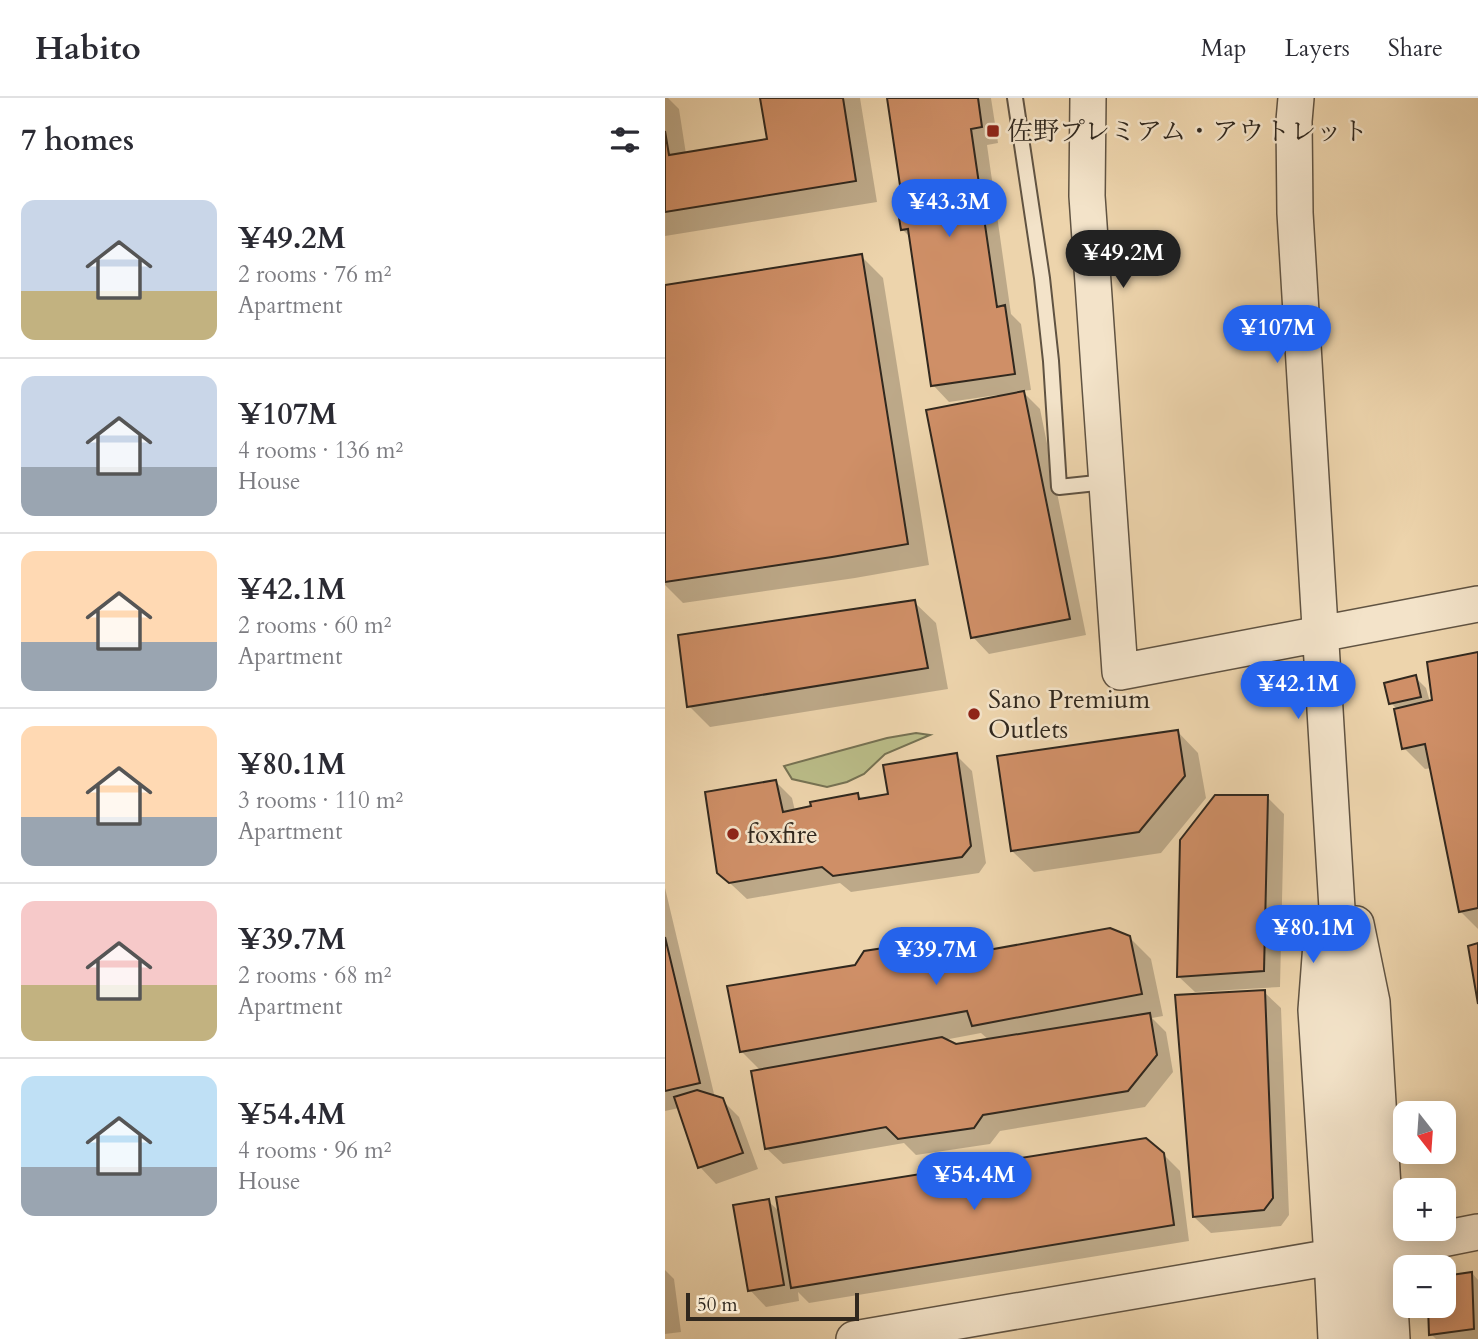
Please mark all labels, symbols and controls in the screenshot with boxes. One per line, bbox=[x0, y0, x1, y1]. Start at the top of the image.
text: Habito bbox=[35, 26, 141, 71]
text: Map bbox=[1201, 32, 1247, 65]
text: Layers bbox=[1285, 32, 1350, 65]
text: Share bbox=[1388, 32, 1443, 65]
place label: 佐野プレミアム・アウトレット bbox=[1007, 114, 1368, 149]
text: 7 homes bbox=[21, 120, 134, 161]
icon: filters bbox=[606, 121, 644, 159]
marker: 佐野プレミアム・アウトレット bbox=[985, 123, 1001, 139]
pin: ¥43.3M bbox=[892, 180, 1006, 239]
text: ¥43.3M bbox=[908, 186, 990, 217]
text: ¥49.2M bbox=[238, 218, 346, 259]
icon: home bbox=[77, 228, 161, 312]
pin: ¥49.2M bbox=[1066, 230, 1180, 290]
text: ¥49.2M bbox=[1082, 237, 1164, 268]
text: 2 rooms · 76 m² bbox=[238, 259, 391, 290]
text: Apartment bbox=[238, 290, 342, 321]
pin: ¥107M bbox=[1228, 306, 1326, 365]
text: ¥107M bbox=[1239, 312, 1315, 343]
text: ¥107M bbox=[238, 394, 337, 435]
icon: home bbox=[77, 404, 161, 488]
text: 4 rooms · 136 m² bbox=[238, 435, 403, 466]
text: House bbox=[238, 466, 300, 497]
text: ¥42.1M bbox=[238, 569, 346, 610]
icon: home bbox=[77, 579, 161, 663]
text: 2 rooms · 60 m² bbox=[238, 610, 391, 641]
text: Apartment bbox=[238, 641, 342, 672]
pin: ¥42.1M bbox=[1241, 662, 1355, 721]
text: ¥42.1M bbox=[1257, 668, 1339, 699]
place label: Sano Premium Outlets bbox=[988, 682, 1150, 747]
marker: Sano Premium Outlets bbox=[966, 706, 982, 722]
text: ¥80.1M bbox=[238, 744, 346, 785]
icon: home bbox=[77, 754, 161, 838]
text: 3 rooms · 110 m² bbox=[238, 785, 403, 816]
text: Apartment bbox=[238, 816, 342, 847]
place label: foxfire bbox=[747, 817, 818, 852]
marker: foxfire bbox=[725, 826, 741, 842]
pin: ¥80.1M bbox=[1256, 906, 1370, 965]
text: ¥80.1M bbox=[1272, 912, 1354, 943]
text: ¥39.7M bbox=[238, 919, 346, 960]
pin: ¥39.7M bbox=[879, 928, 993, 987]
icon: home bbox=[77, 929, 161, 1013]
text: ¥39.7M bbox=[895, 934, 977, 965]
text: 2 rooms · 68 m² bbox=[238, 960, 391, 991]
text: Apartment bbox=[238, 991, 342, 1022]
text: ¥54.4M bbox=[238, 1094, 346, 1135]
north arrow bbox=[1393, 1101, 1456, 1164]
map controls bbox=[1393, 1101, 1456, 1318]
icon: home bbox=[77, 1104, 161, 1188]
text: 4 rooms · 96 m² bbox=[238, 1135, 391, 1166]
pin: ¥54.4M bbox=[917, 1152, 1031, 1212]
text: ¥54.4M bbox=[933, 1159, 1015, 1190]
text: House bbox=[238, 1166, 300, 1197]
button: + bbox=[1393, 1178, 1456, 1241]
button: − bbox=[1393, 1255, 1456, 1318]
scale bar bbox=[686, 1290, 859, 1322]
text: 50 m bbox=[697, 1292, 738, 1318]

